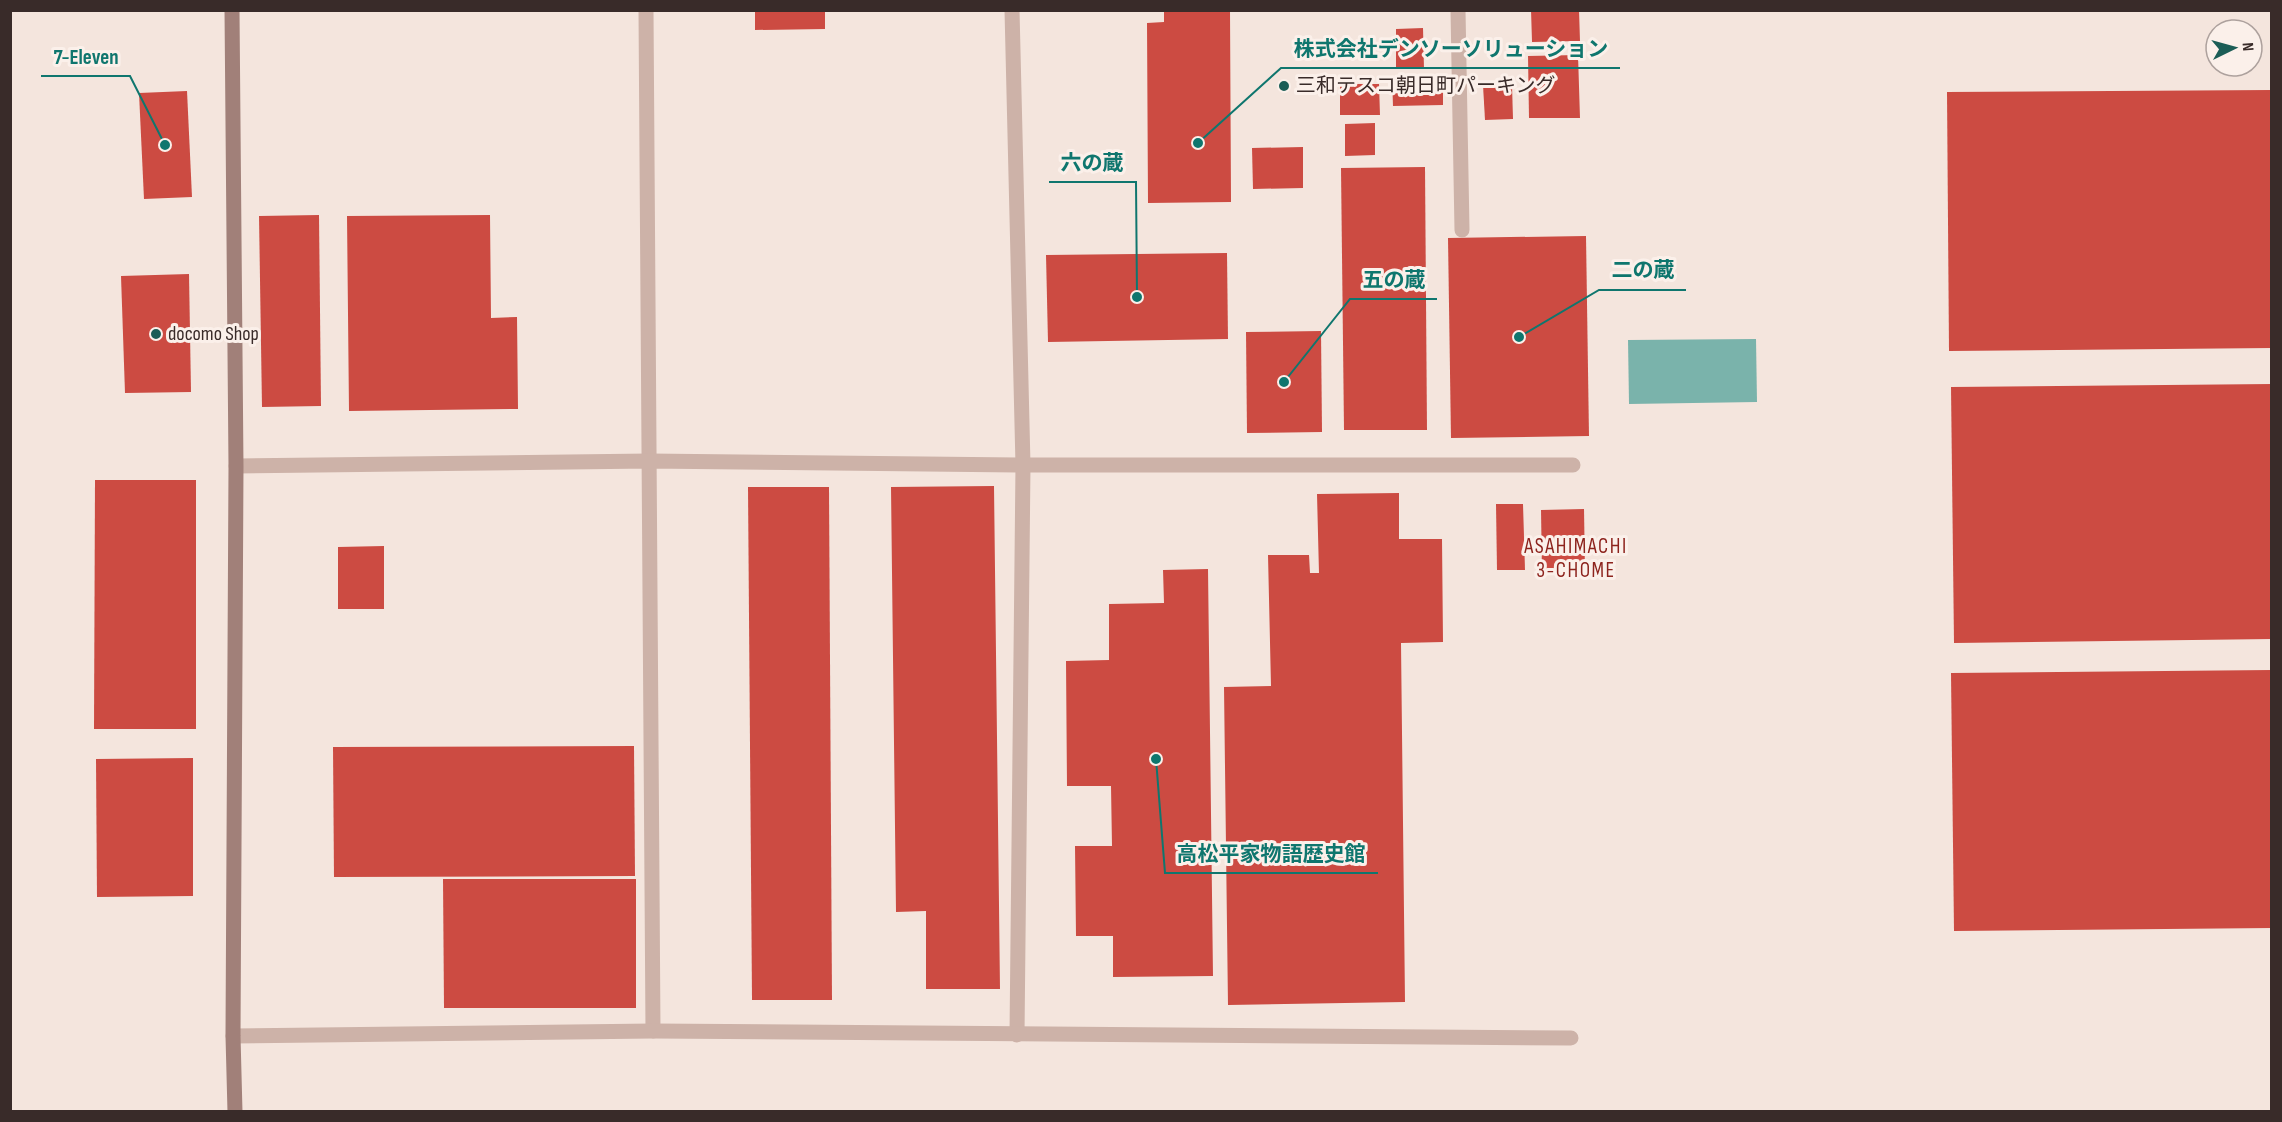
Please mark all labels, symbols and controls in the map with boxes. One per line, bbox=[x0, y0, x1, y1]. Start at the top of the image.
north arrow bbox=[2204, 18, 2264, 78]
callout: 株式会社デンソーソリューション bbox=[1281, 29, 1620, 68]
callout: 7-Eleven bbox=[41, 37, 130, 76]
text: 株式会社デンソーソリューション bbox=[1294, 37, 1608, 62]
text: N bbox=[2238, 42, 2257, 52]
text: 7-Eleven bbox=[53, 45, 119, 70]
place label: 三和テスコ朝日町パーキング bbox=[1296, 74, 1555, 98]
marker: 三和テスコ朝日町パーキング bbox=[1277, 79, 1291, 93]
callout: 六の蔵 bbox=[1049, 143, 1136, 182]
text: 六の蔵 bbox=[1061, 151, 1124, 176]
callout: 二の蔵 bbox=[1599, 251, 1686, 290]
text: 二の蔵 bbox=[1612, 258, 1675, 283]
callout: 五の蔵 bbox=[1350, 260, 1437, 299]
text: 五の蔵 bbox=[1363, 268, 1426, 293]
place label: docomo Shop bbox=[168, 322, 259, 346]
marker: docomo Shop bbox=[149, 327, 163, 341]
district label: ASAHIMACHI 3-CHOME bbox=[1523, 534, 1628, 583]
callout: 高松平家物語歴史館 bbox=[1165, 834, 1378, 873]
text: 高松平家物語歴史館 bbox=[1177, 842, 1366, 867]

